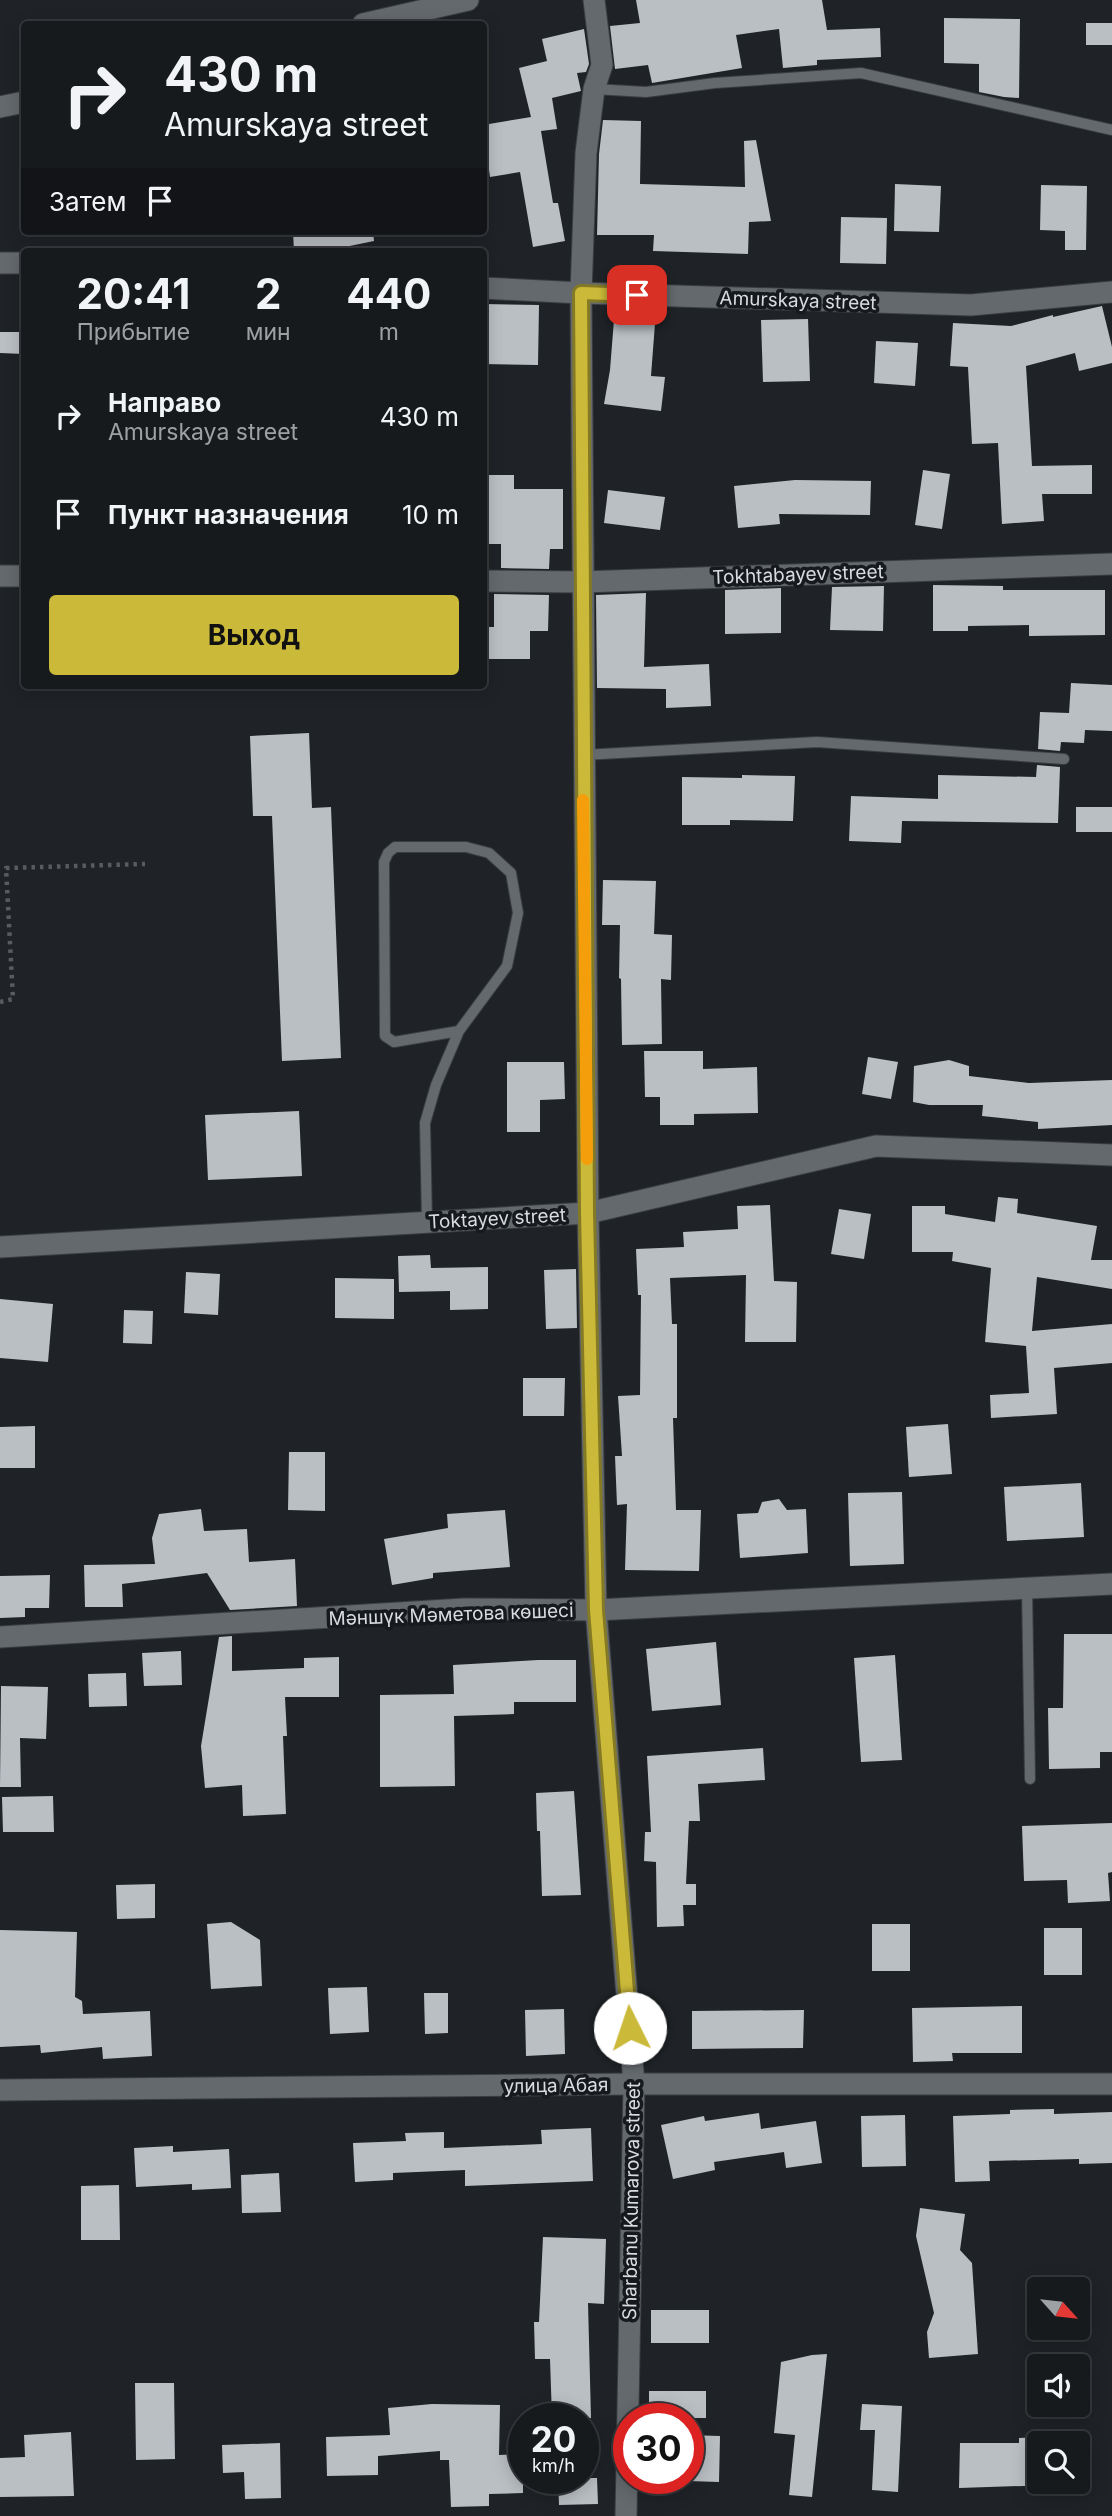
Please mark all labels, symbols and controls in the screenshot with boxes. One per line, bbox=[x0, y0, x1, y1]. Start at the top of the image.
text: 430 m bbox=[164, 45, 318, 104]
icon: right bbox=[49, 49, 140, 140]
text: Amurskaya street bbox=[164, 105, 428, 144]
icon: arrive bbox=[141, 182, 179, 220]
text: Затем bbox=[49, 186, 127, 217]
pin bbox=[607, 265, 667, 325]
text: 20:41 bbox=[77, 268, 190, 319]
text: 2 bbox=[255, 268, 282, 319]
text: 440 bbox=[346, 268, 431, 319]
icon: arrive bbox=[618, 276, 656, 314]
street label: Amurskaya street bbox=[719, 286, 877, 315]
text: Прибытие bbox=[77, 318, 190, 346]
text: мин bbox=[246, 318, 291, 346]
text: m bbox=[379, 318, 399, 346]
text: Направо bbox=[108, 387, 221, 418]
icon: right bbox=[49, 397, 87, 435]
text: 430 m bbox=[380, 401, 459, 432]
text: Amurskaya street bbox=[108, 418, 298, 446]
icon: arrive bbox=[49, 495, 87, 533]
text: Пункт назначения bbox=[108, 499, 349, 530]
text: 10 m bbox=[402, 499, 459, 530]
street label: Tokhtabayev street bbox=[712, 560, 884, 589]
button: Выход bbox=[49, 595, 459, 675]
street label: Toktayev street bbox=[428, 1203, 566, 1234]
street label: Мәншүк Мәметова көшесі bbox=[328, 1599, 574, 1630]
position arrow bbox=[593, 1991, 667, 2065]
street label: улица Абая bbox=[503, 2073, 609, 2098]
street label: Sharbanu Kumarova street bbox=[618, 2082, 645, 2320]
north arrow bbox=[1027, 2277, 1090, 2340]
map controls bbox=[1027, 2277, 1090, 2494]
button: sound bbox=[1027, 2354, 1090, 2417]
speed limit sign: 30 bbox=[613, 2403, 704, 2494]
text: 20 bbox=[531, 2418, 576, 2460]
button: search bbox=[1027, 2431, 1090, 2494]
text: km/h bbox=[532, 2455, 575, 2476]

